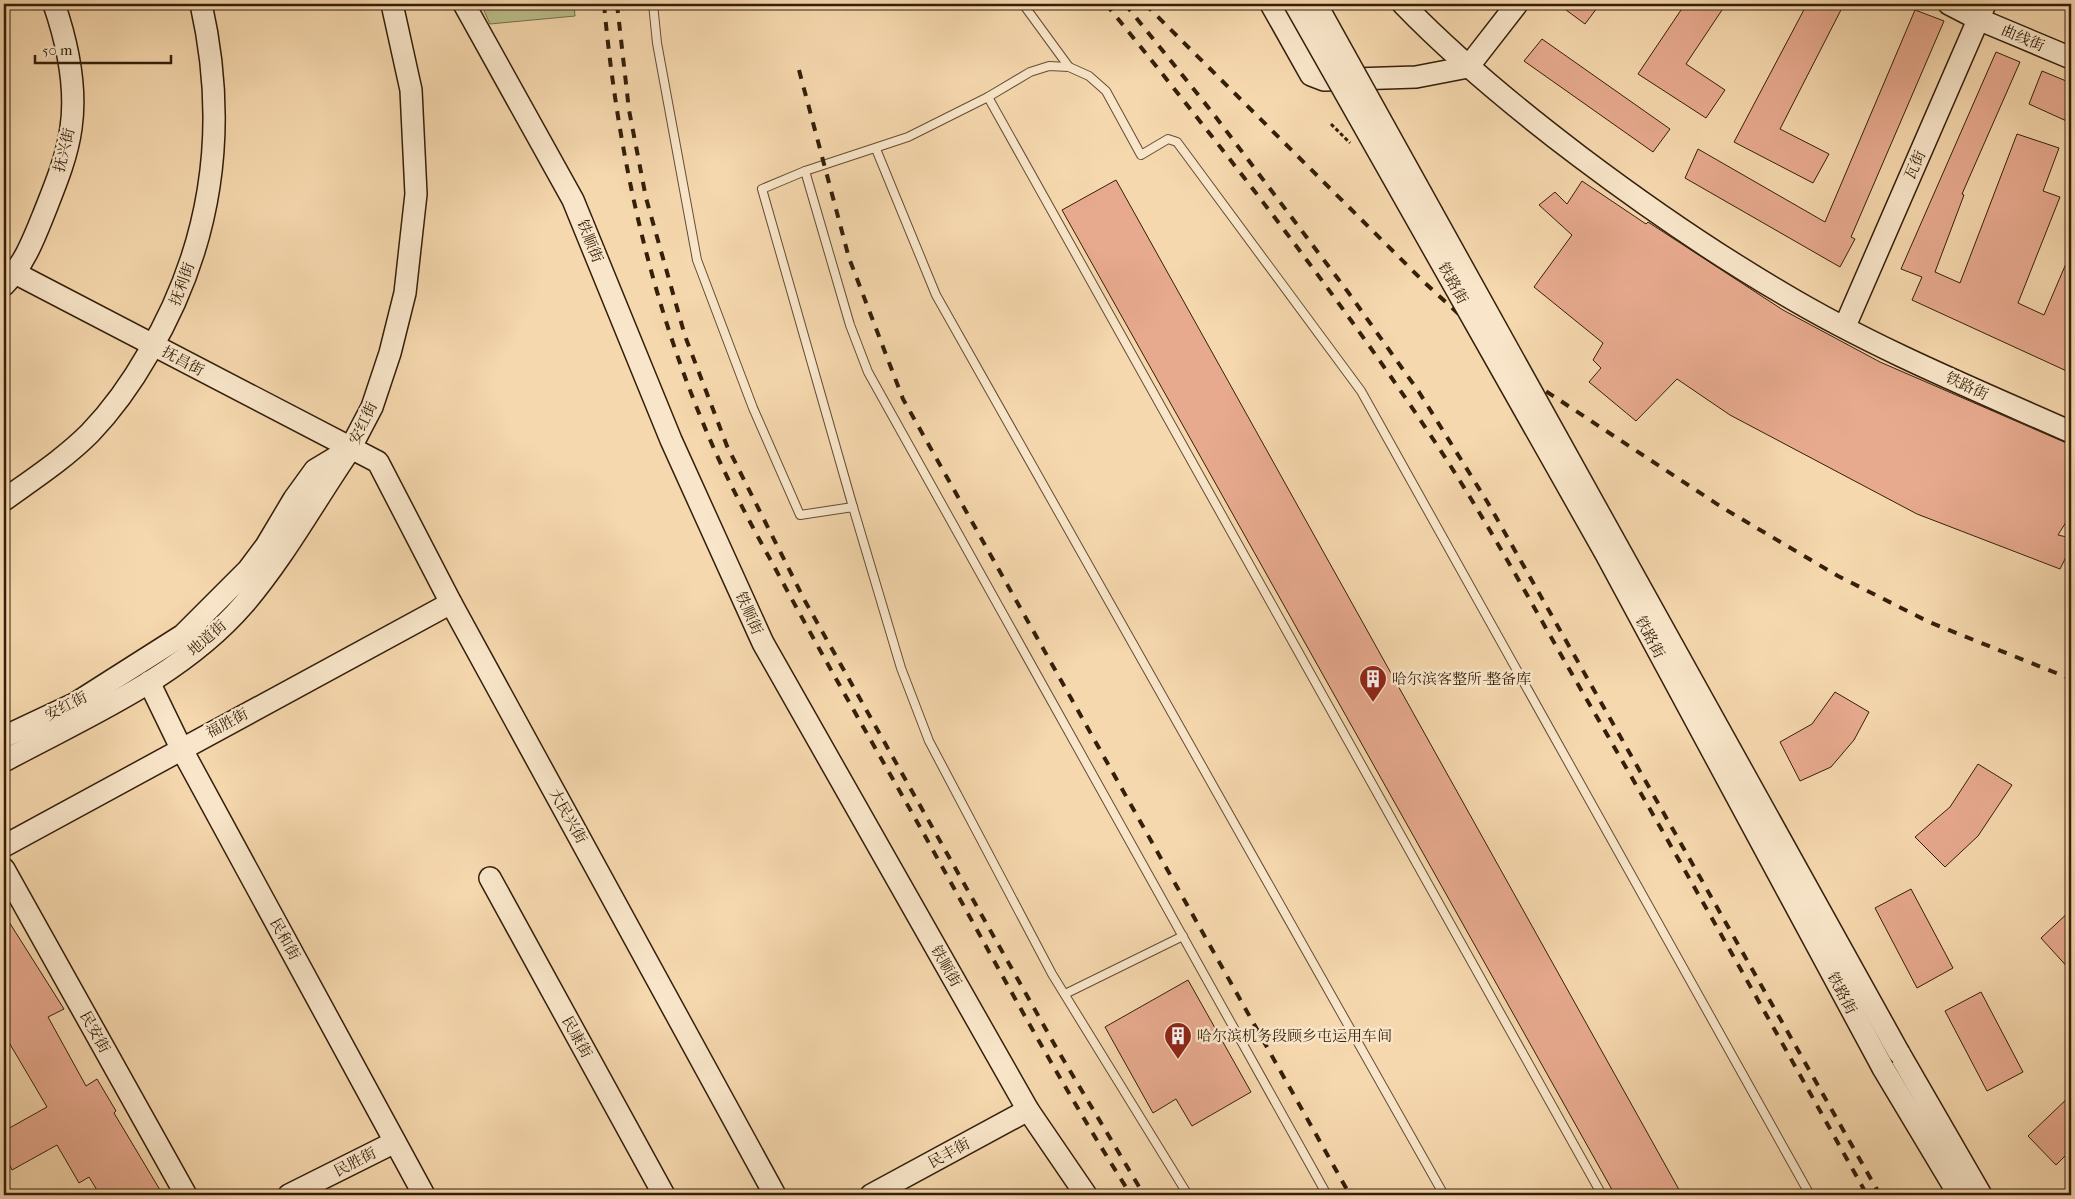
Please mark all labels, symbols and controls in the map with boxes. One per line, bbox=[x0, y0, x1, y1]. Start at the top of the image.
street label: 曲线街 bbox=[1999, 21, 2047, 55]
scale bar bbox=[35, 32, 171, 64]
text: 50 m bbox=[42, 41, 73, 59]
street label: 抚兴街 bbox=[50, 126, 78, 174]
street label: 瓦街 bbox=[1901, 148, 1929, 182]
street label: 铁顺街 bbox=[573, 217, 607, 265]
street label: 铁路街 bbox=[1434, 259, 1472, 307]
street label: 抚利街 bbox=[166, 260, 198, 308]
street label: 抚昌街 bbox=[159, 342, 207, 380]
street label: 铁路街 bbox=[1943, 368, 1991, 404]
street label: 安红街 bbox=[345, 399, 381, 447]
street label: 铁顺街 bbox=[732, 589, 766, 637]
street label: 铁路街 bbox=[1631, 613, 1669, 661]
street label: 地道街 bbox=[184, 616, 230, 660]
building icon: 哈尔滨客整所-整备库 bbox=[1358, 664, 1388, 703]
place label: 哈尔滨客整所-整备库 bbox=[1392, 670, 1531, 688]
street label: 安红街 bbox=[42, 688, 90, 724]
street label: 福胜街 bbox=[203, 704, 251, 742]
street label: 大民兴街 bbox=[546, 785, 590, 847]
street label: 民和街 bbox=[266, 915, 304, 963]
street label: 铁顺街 bbox=[927, 942, 965, 990]
street label: 铁路街 bbox=[1823, 969, 1861, 1017]
street label: 民安街 bbox=[76, 1008, 114, 1056]
street label: 民康街 bbox=[558, 1013, 596, 1061]
building icon: 哈尔滨机务段顾乡屯运用车间 bbox=[1163, 1021, 1193, 1060]
place label: 哈尔滨机务段顾乡屯运用车间 bbox=[1197, 1027, 1392, 1045]
street label: 民丰街 bbox=[925, 1134, 973, 1172]
street label: 民胜街 bbox=[331, 1144, 379, 1180]

